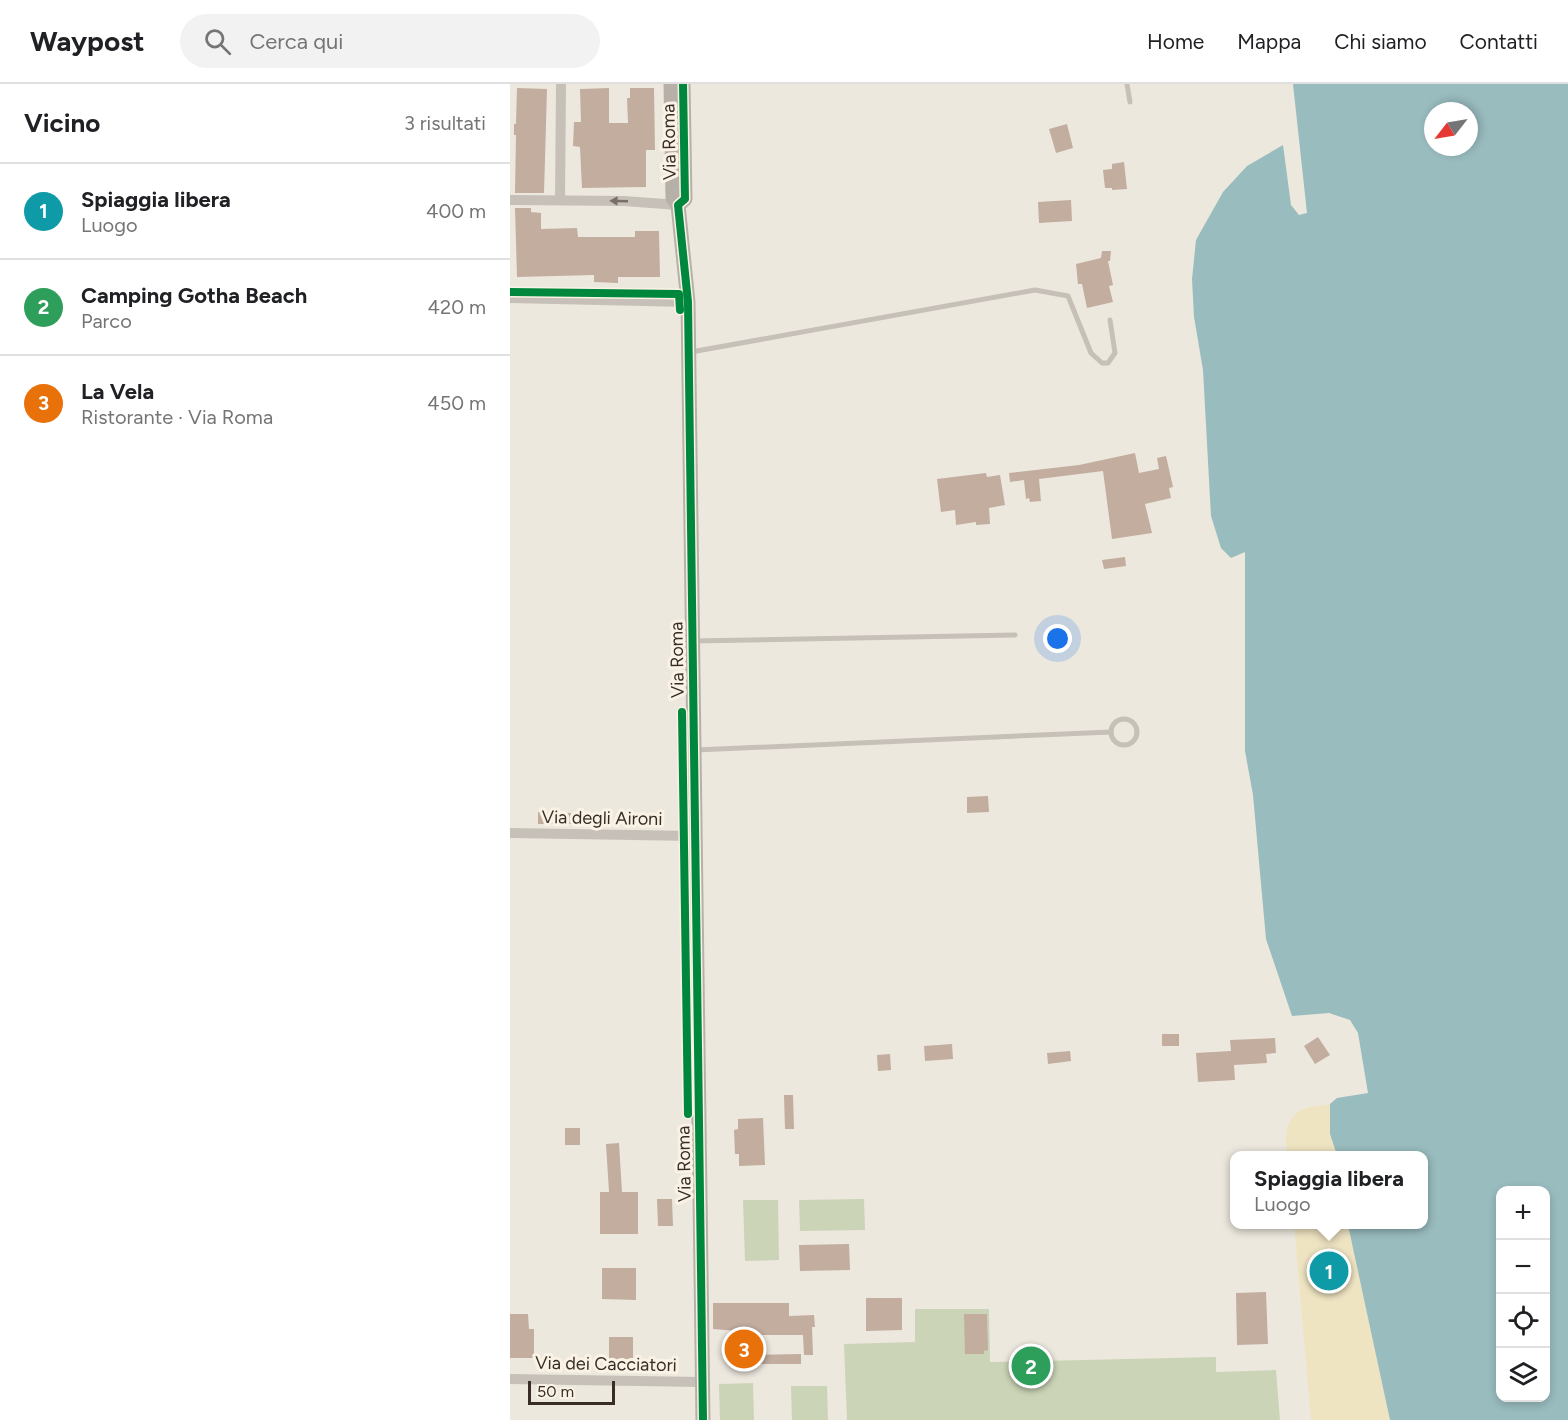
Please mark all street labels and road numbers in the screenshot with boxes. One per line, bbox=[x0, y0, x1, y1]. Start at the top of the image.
street label: Via Roma bbox=[657, 104, 681, 180]
street label: Via Roma bbox=[665, 622, 689, 698]
street label: Via degli Aironi bbox=[541, 806, 663, 830]
street label: Via Roma bbox=[672, 1126, 696, 1202]
street label: Via dei Cacciatori bbox=[535, 1352, 677, 1376]

